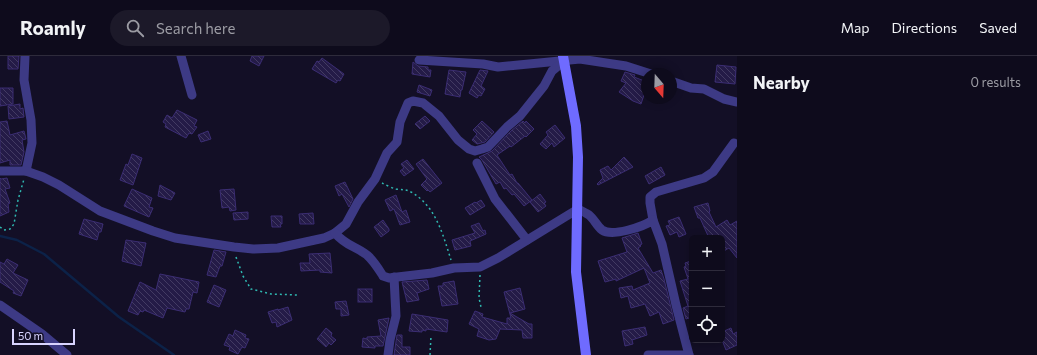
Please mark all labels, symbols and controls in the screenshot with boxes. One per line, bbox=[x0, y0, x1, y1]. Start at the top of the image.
search box bbox=[110, 10, 390, 46]
text: Roamly bbox=[20, 16, 86, 39]
icon: search bbox=[124, 17, 146, 39]
text: Search here bbox=[156, 19, 235, 37]
text: Map bbox=[841, 19, 870, 36]
text: Directions bbox=[892, 19, 957, 36]
text: Saved bbox=[979, 19, 1017, 36]
north arrow bbox=[641, 68, 677, 104]
text: Nearby bbox=[753, 72, 810, 93]
text: 0 results bbox=[970, 74, 1021, 90]
map controls bbox=[689, 235, 725, 343]
button: + bbox=[689, 235, 725, 271]
button: − bbox=[689, 271, 725, 307]
button: locate bbox=[689, 307, 725, 343]
scale bar bbox=[12, 327, 75, 346]
text: 50 m bbox=[18, 329, 43, 342]

